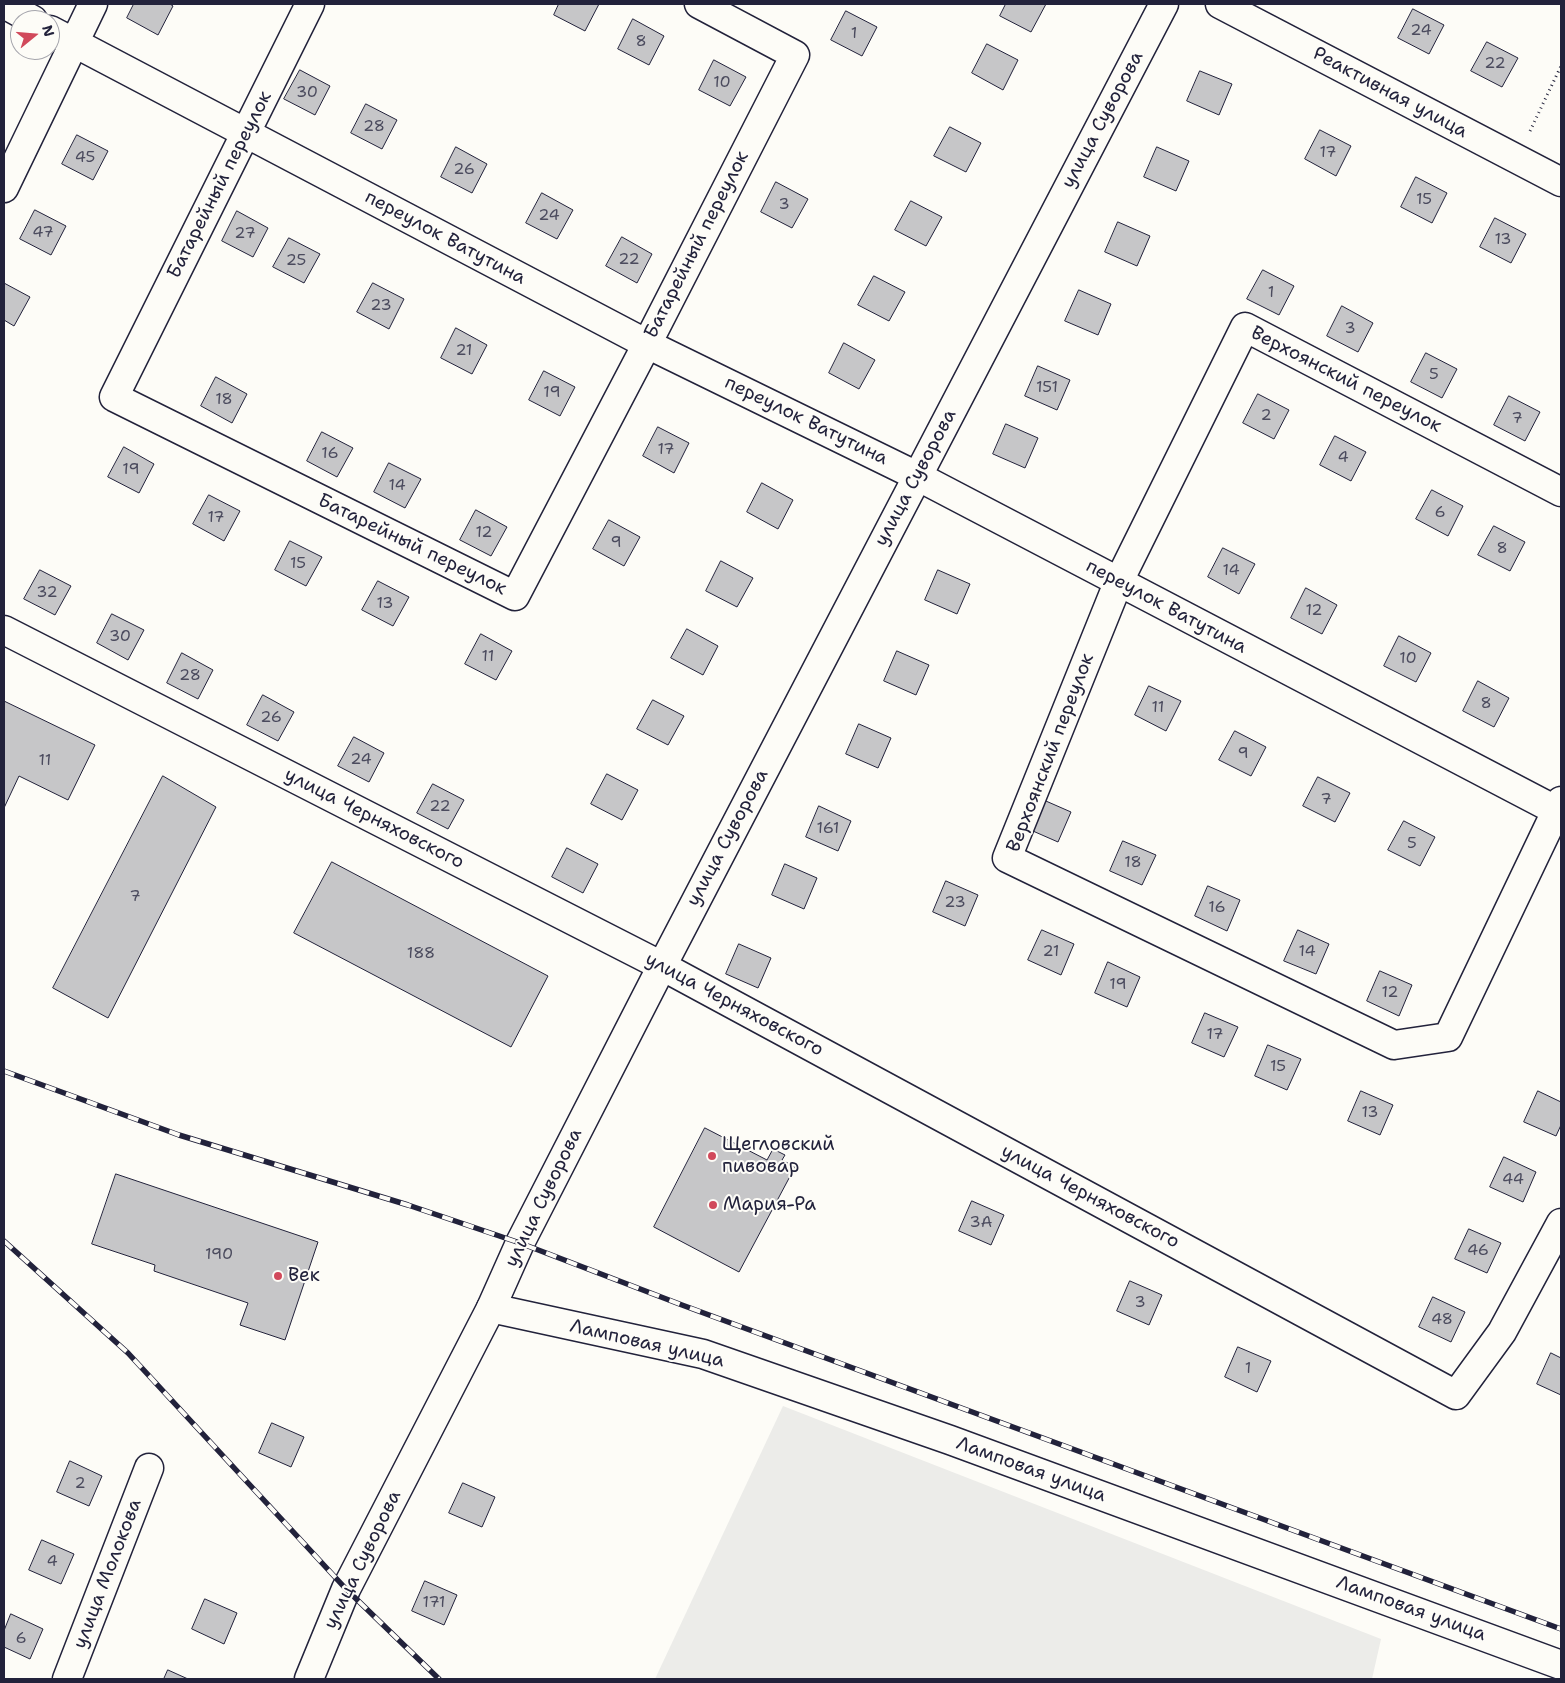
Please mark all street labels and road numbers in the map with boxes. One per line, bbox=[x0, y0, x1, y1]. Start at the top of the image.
street label: Реактивная улица bbox=[1309, 43, 1471, 143]
street label: улица Суворова bbox=[1057, 48, 1149, 192]
street label: Батарейный переулок bbox=[163, 88, 277, 282]
street label: Батарейный переулок bbox=[640, 148, 754, 342]
street label: переулок Ватутина bbox=[361, 186, 529, 290]
street label: Верхоянский переулок bbox=[1247, 322, 1445, 438]
street label: переулок Ватутина bbox=[721, 372, 891, 470]
street label: улица Суворова bbox=[870, 406, 962, 550]
street label: Батарейный переулок bbox=[314, 489, 510, 601]
street label: переулок Ватутина bbox=[1082, 555, 1250, 659]
street label: Верхоянский переулок bbox=[1003, 650, 1099, 856]
street label: улица Черняховского bbox=[280, 764, 468, 874]
street label: улица Суворова bbox=[682, 766, 774, 910]
street label: улица Черняховского bbox=[641, 948, 827, 1062]
street label: улица Суворова bbox=[501, 1125, 587, 1271]
street label: улица Черняховского bbox=[997, 1140, 1183, 1254]
street label: Ламповая улица bbox=[568, 1315, 726, 1373]
street label: Ламповая улица bbox=[953, 1432, 1109, 1508]
street label: улица Суворова bbox=[320, 1487, 406, 1633]
street label: улица Молокова bbox=[69, 1496, 147, 1652]
street label: Ламповая улица bbox=[1333, 1571, 1489, 1647]

